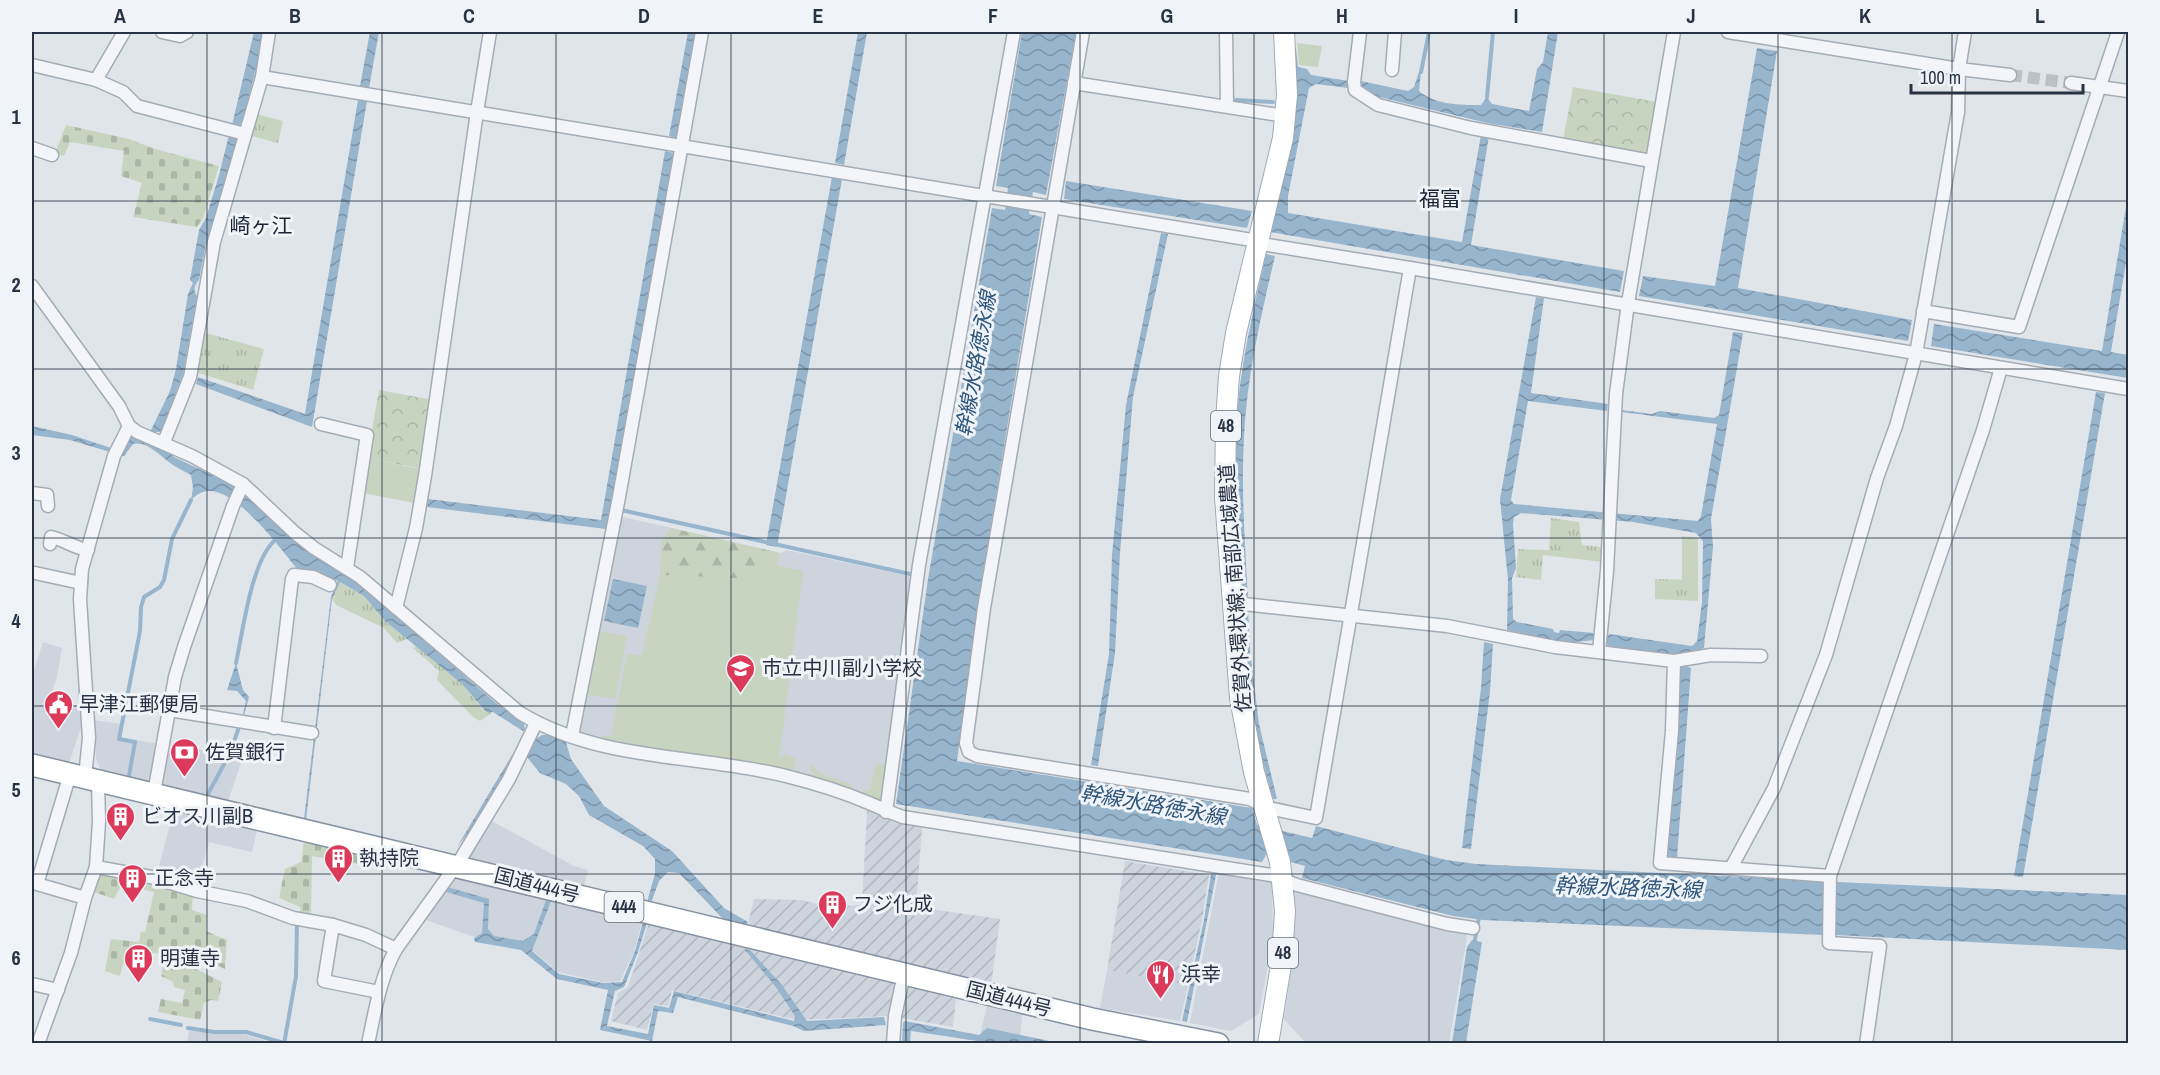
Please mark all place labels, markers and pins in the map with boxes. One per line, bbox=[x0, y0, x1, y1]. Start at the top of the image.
school or university icon: 市立中川副小学校 bbox=[725, 652, 757, 694]
place label: 市立中川副小学校 bbox=[762, 654, 922, 681]
public building icon: 早津江郵便局 bbox=[42, 688, 74, 730]
place label: 早津江郵便局 bbox=[79, 690, 199, 717]
bank icon: 佐賀銀行 bbox=[168, 736, 200, 778]
place label: 佐賀銀行 bbox=[205, 738, 285, 765]
building icon: ビオス川副B bbox=[105, 800, 137, 842]
place label: ビオス川副B bbox=[142, 802, 253, 829]
building icon: 執持院 bbox=[322, 842, 354, 884]
place label: 執持院 bbox=[359, 844, 419, 871]
building icon: 正念寺 bbox=[117, 862, 149, 904]
place label: 正念寺 bbox=[154, 864, 214, 891]
building icon: フジ化成 bbox=[816, 888, 848, 930]
place label: フジ化成 bbox=[853, 890, 933, 917]
building icon: 明蓮寺 bbox=[123, 942, 155, 984]
place label: 明蓮寺 bbox=[160, 944, 220, 971]
restaurant icon: 浜幸 bbox=[1144, 958, 1176, 1000]
place label: 浜幸 bbox=[1181, 960, 1221, 987]

